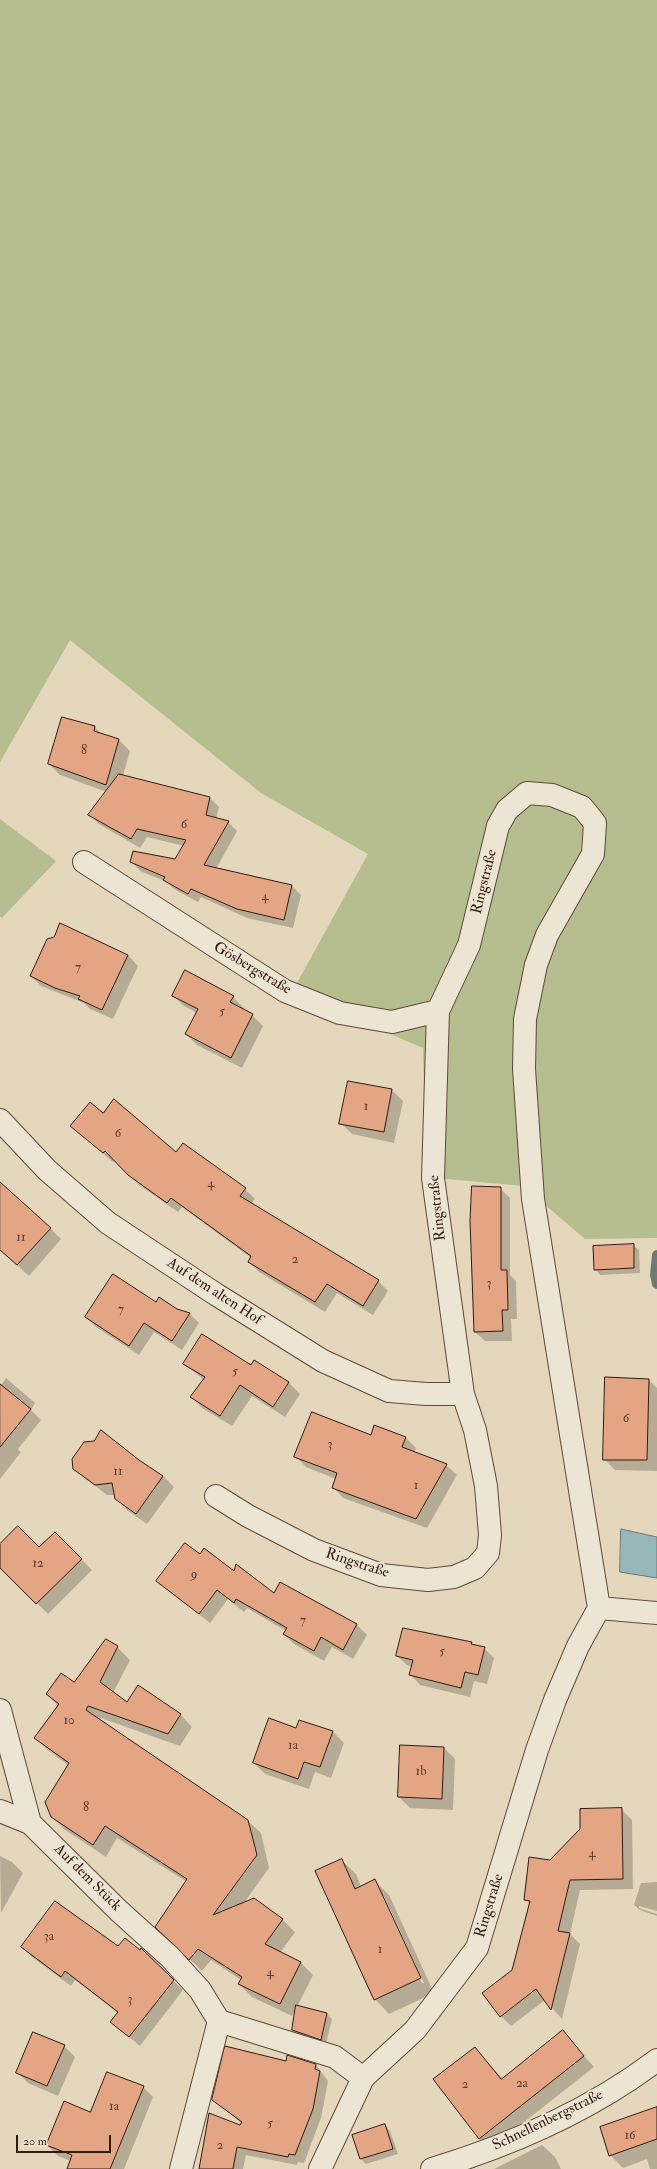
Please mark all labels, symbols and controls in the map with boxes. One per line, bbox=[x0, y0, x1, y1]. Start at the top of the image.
house number: 8 bbox=[81, 743, 87, 759]
house number: 6 bbox=[181, 817, 187, 833]
street label: Ringstraße bbox=[468, 848, 502, 916]
house number: 4 bbox=[261, 889, 269, 905]
street label: Gösbergstraße bbox=[210, 939, 294, 999]
house number: 7 bbox=[75, 960, 81, 976]
house number: 5 bbox=[219, 1004, 225, 1020]
house number: 1 bbox=[364, 1099, 368, 1115]
house number: 6 bbox=[115, 1126, 121, 1142]
street label: Ringstraße bbox=[426, 1174, 450, 1242]
house number: 4 bbox=[207, 1176, 215, 1192]
house number: 11 bbox=[16, 1230, 26, 1246]
house number: 2 bbox=[292, 1252, 298, 1268]
street label: Auf dem alten Hof bbox=[163, 1255, 265, 1329]
house number: 3 bbox=[487, 1276, 491, 1292]
house number: 7 bbox=[118, 1302, 124, 1318]
house number: 5 bbox=[232, 1364, 238, 1380]
house number: 6 bbox=[623, 1411, 629, 1427]
house number: 3 bbox=[328, 1437, 332, 1453]
house number: 11 bbox=[113, 1464, 123, 1480]
house number: 1 bbox=[414, 1478, 418, 1494]
street label: Ringstraße bbox=[323, 1545, 391, 1583]
house number: 12 bbox=[32, 1556, 44, 1572]
house number: 9 bbox=[191, 1567, 197, 1583]
house number: 7 bbox=[300, 1613, 306, 1629]
house number: 5 bbox=[439, 1644, 445, 1660]
house number: 10 bbox=[63, 1713, 75, 1729]
house number: 1a bbox=[288, 1738, 298, 1754]
house number: 1b bbox=[415, 1764, 427, 1780]
house number: 8 bbox=[83, 1800, 89, 1816]
street label: Auf dem Stück bbox=[50, 1841, 124, 1915]
house number: 4 bbox=[588, 1846, 596, 1862]
street label: Ringstraße bbox=[472, 1872, 508, 1940]
house number: 3a bbox=[44, 1929, 54, 1945]
house number: 1 bbox=[378, 1942, 382, 1958]
house number: 4 bbox=[266, 1965, 274, 1981]
house number: 3 bbox=[128, 1992, 132, 2008]
house number: 2a bbox=[516, 2076, 528, 2092]
house number: 2 bbox=[462, 2077, 468, 2093]
street label: Schnellenbergstraße bbox=[490, 2086, 606, 2156]
house number: 1a bbox=[109, 2099, 119, 2115]
house number: 5 bbox=[267, 2116, 273, 2132]
scale bar bbox=[18, 2127, 113, 2153]
house number: 16 bbox=[624, 2128, 636, 2144]
text: 20 m bbox=[23, 2134, 47, 2149]
house number: 2 bbox=[217, 2138, 223, 2154]

